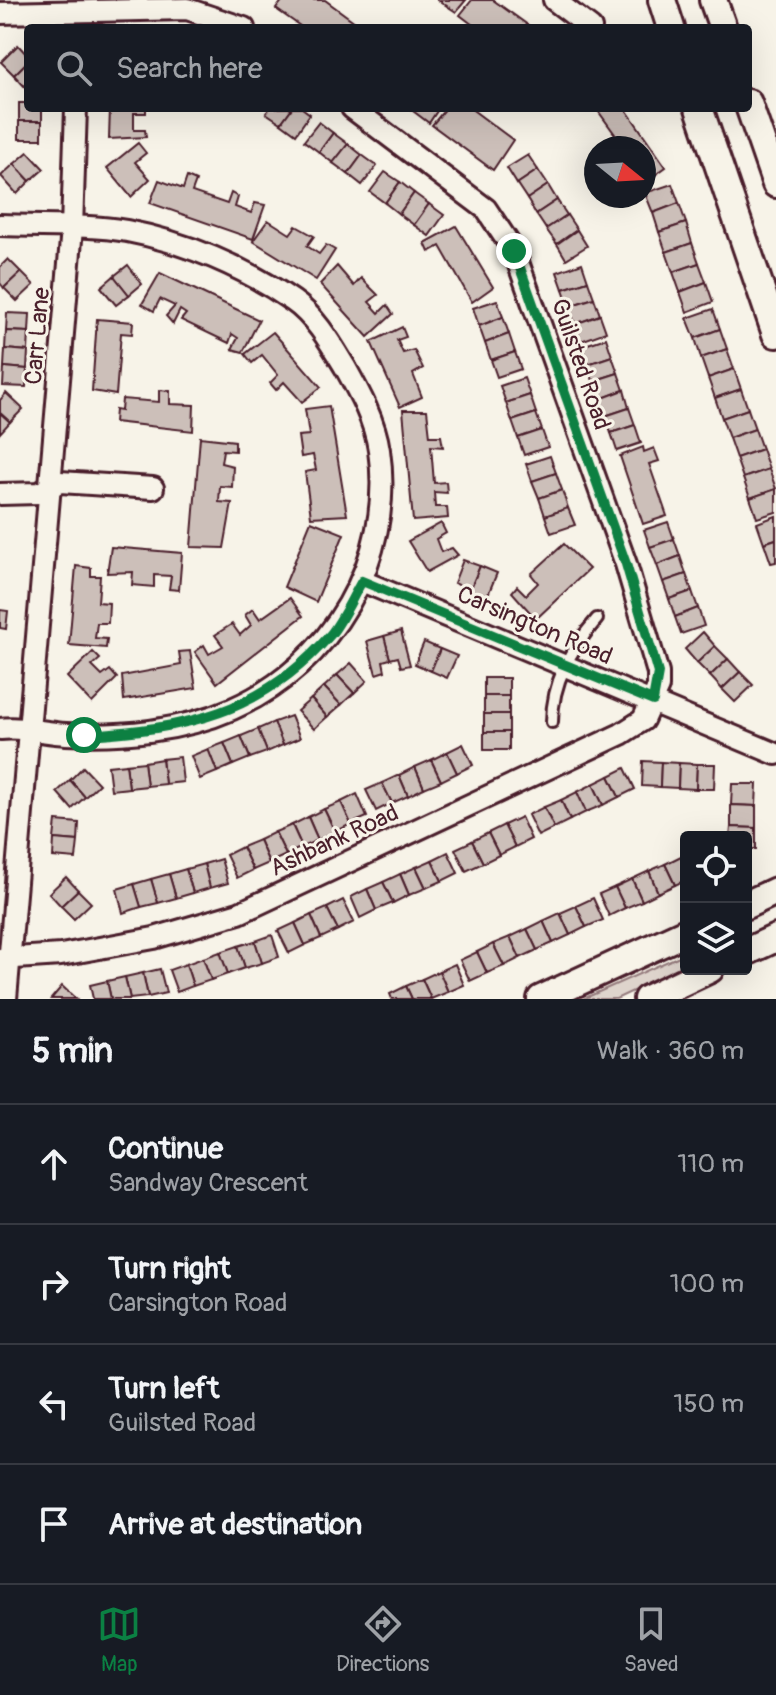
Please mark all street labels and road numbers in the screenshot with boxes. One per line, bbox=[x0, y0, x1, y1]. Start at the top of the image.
street label: Carr Lane bbox=[19, 286, 56, 386]
street label: Guilsted Road bbox=[545, 295, 617, 434]
street label: Carsington Road bbox=[453, 580, 617, 671]
street label: Ashbank Road bbox=[265, 798, 403, 883]

